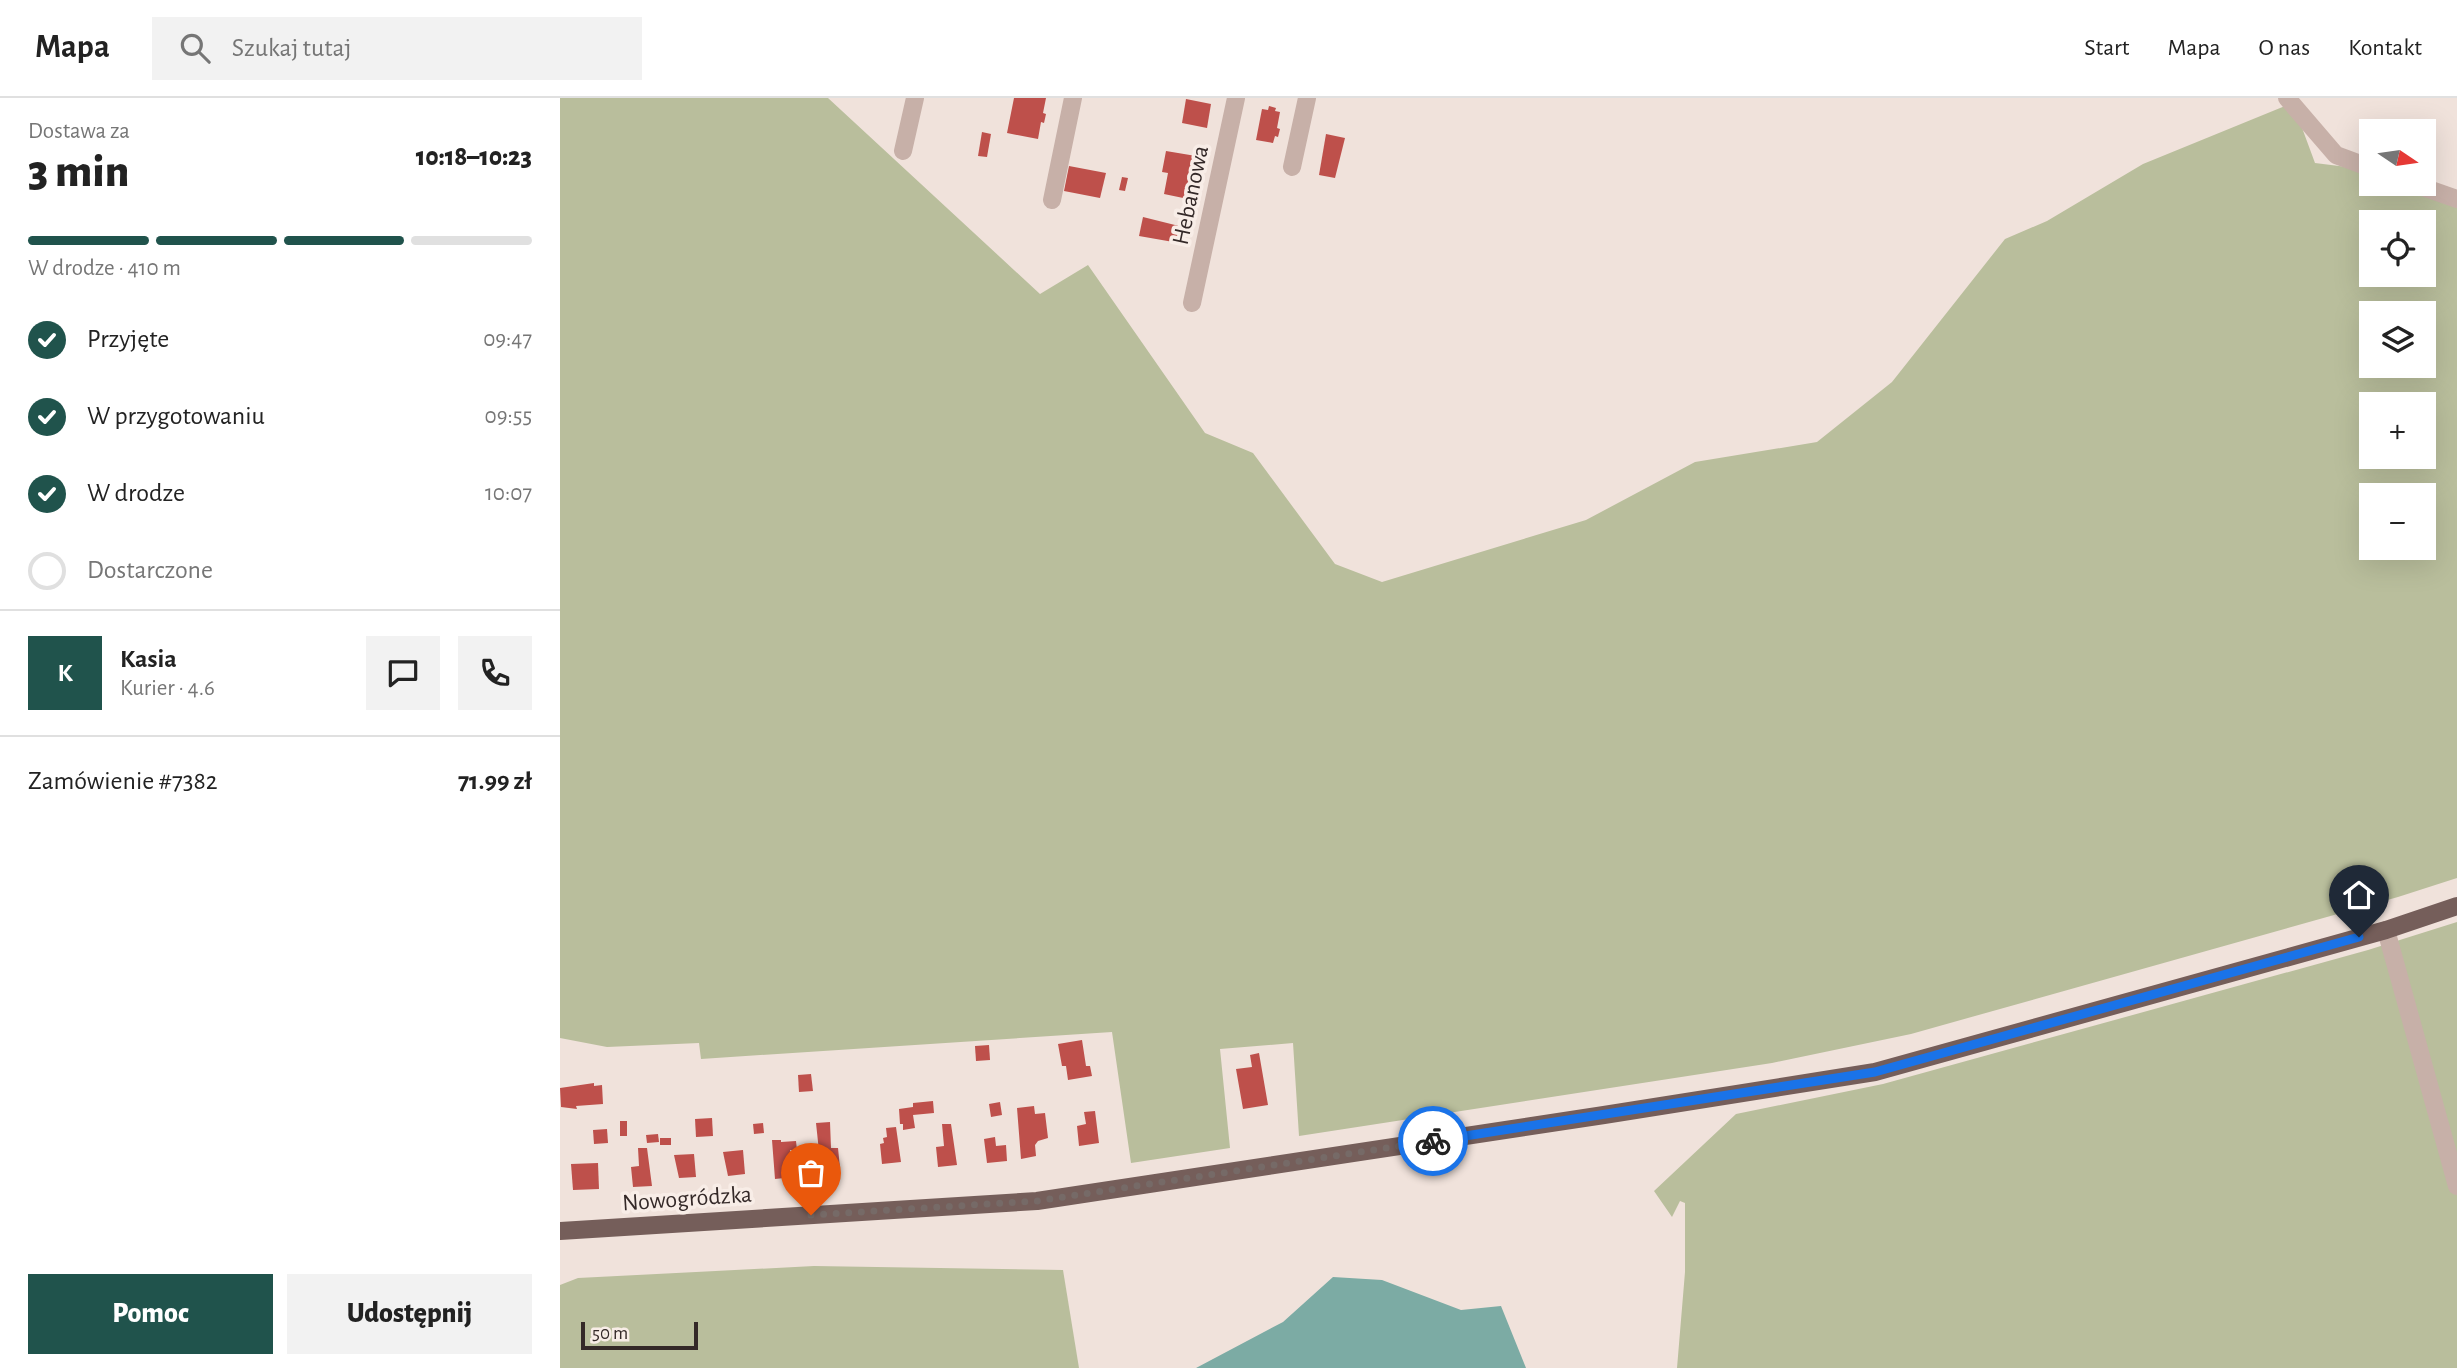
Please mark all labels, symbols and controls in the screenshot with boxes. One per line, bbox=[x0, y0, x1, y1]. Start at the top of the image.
search box bbox=[152, 17, 642, 80]
icon: search bbox=[176, 29, 214, 67]
text: Mapa bbox=[35, 31, 110, 64]
text: Szukaj tutaj bbox=[232, 35, 351, 61]
text: Start bbox=[2084, 36, 2129, 60]
text: Mapa bbox=[2167, 36, 2221, 60]
text: O nas bbox=[2259, 36, 2310, 60]
text: Kontakt bbox=[2348, 36, 2422, 60]
north arrow bbox=[2359, 119, 2436, 196]
map controls bbox=[2359, 119, 2436, 560]
text: Dostawa za bbox=[28, 120, 130, 143]
street label: Hebanowa bbox=[1169, 143, 1213, 247]
text: 10:18–10:23 bbox=[416, 144, 532, 170]
text: 3 min bbox=[28, 149, 129, 195]
button: locate bbox=[2359, 210, 2436, 287]
text: W drodze · 410 m bbox=[28, 257, 181, 280]
button: layers bbox=[2359, 301, 2436, 378]
icon: check bbox=[28, 321, 66, 359]
text: Przyjęte bbox=[87, 326, 169, 352]
text: 09:47 bbox=[483, 328, 532, 351]
button: + bbox=[2359, 392, 2436, 469]
icon: check bbox=[28, 398, 66, 436]
text: W przygotowaniu bbox=[87, 403, 265, 429]
text: 09:55 bbox=[485, 405, 532, 428]
icon: check bbox=[28, 475, 66, 513]
text: W drodze bbox=[87, 480, 185, 506]
text: 10:07 bbox=[485, 482, 532, 505]
button: − bbox=[2359, 483, 2436, 560]
text: Dostarczone bbox=[87, 557, 213, 583]
button: chat bbox=[366, 636, 440, 710]
button: phone bbox=[458, 636, 532, 710]
text: Kasia bbox=[120, 646, 177, 672]
text: K bbox=[57, 660, 73, 686]
text: Kurier · 4.6 bbox=[120, 677, 215, 700]
text: Zamówienie #7382 bbox=[28, 768, 218, 794]
text: 71.99 zł bbox=[458, 768, 532, 794]
pin bbox=[2329, 865, 2389, 937]
icon: home bbox=[2340, 876, 2378, 914]
courier bbox=[1398, 1106, 1468, 1176]
icon: bike bbox=[1414, 1122, 1452, 1160]
pin bbox=[781, 1143, 841, 1215]
icon: bag bbox=[792, 1154, 830, 1192]
street label: Nowogródzka bbox=[621, 1182, 753, 1216]
button: Pomoc bbox=[28, 1274, 273, 1354]
button: Udostępnij bbox=[287, 1274, 532, 1354]
scale bar bbox=[581, 1319, 698, 1351]
text: 50 m bbox=[592, 1324, 628, 1343]

